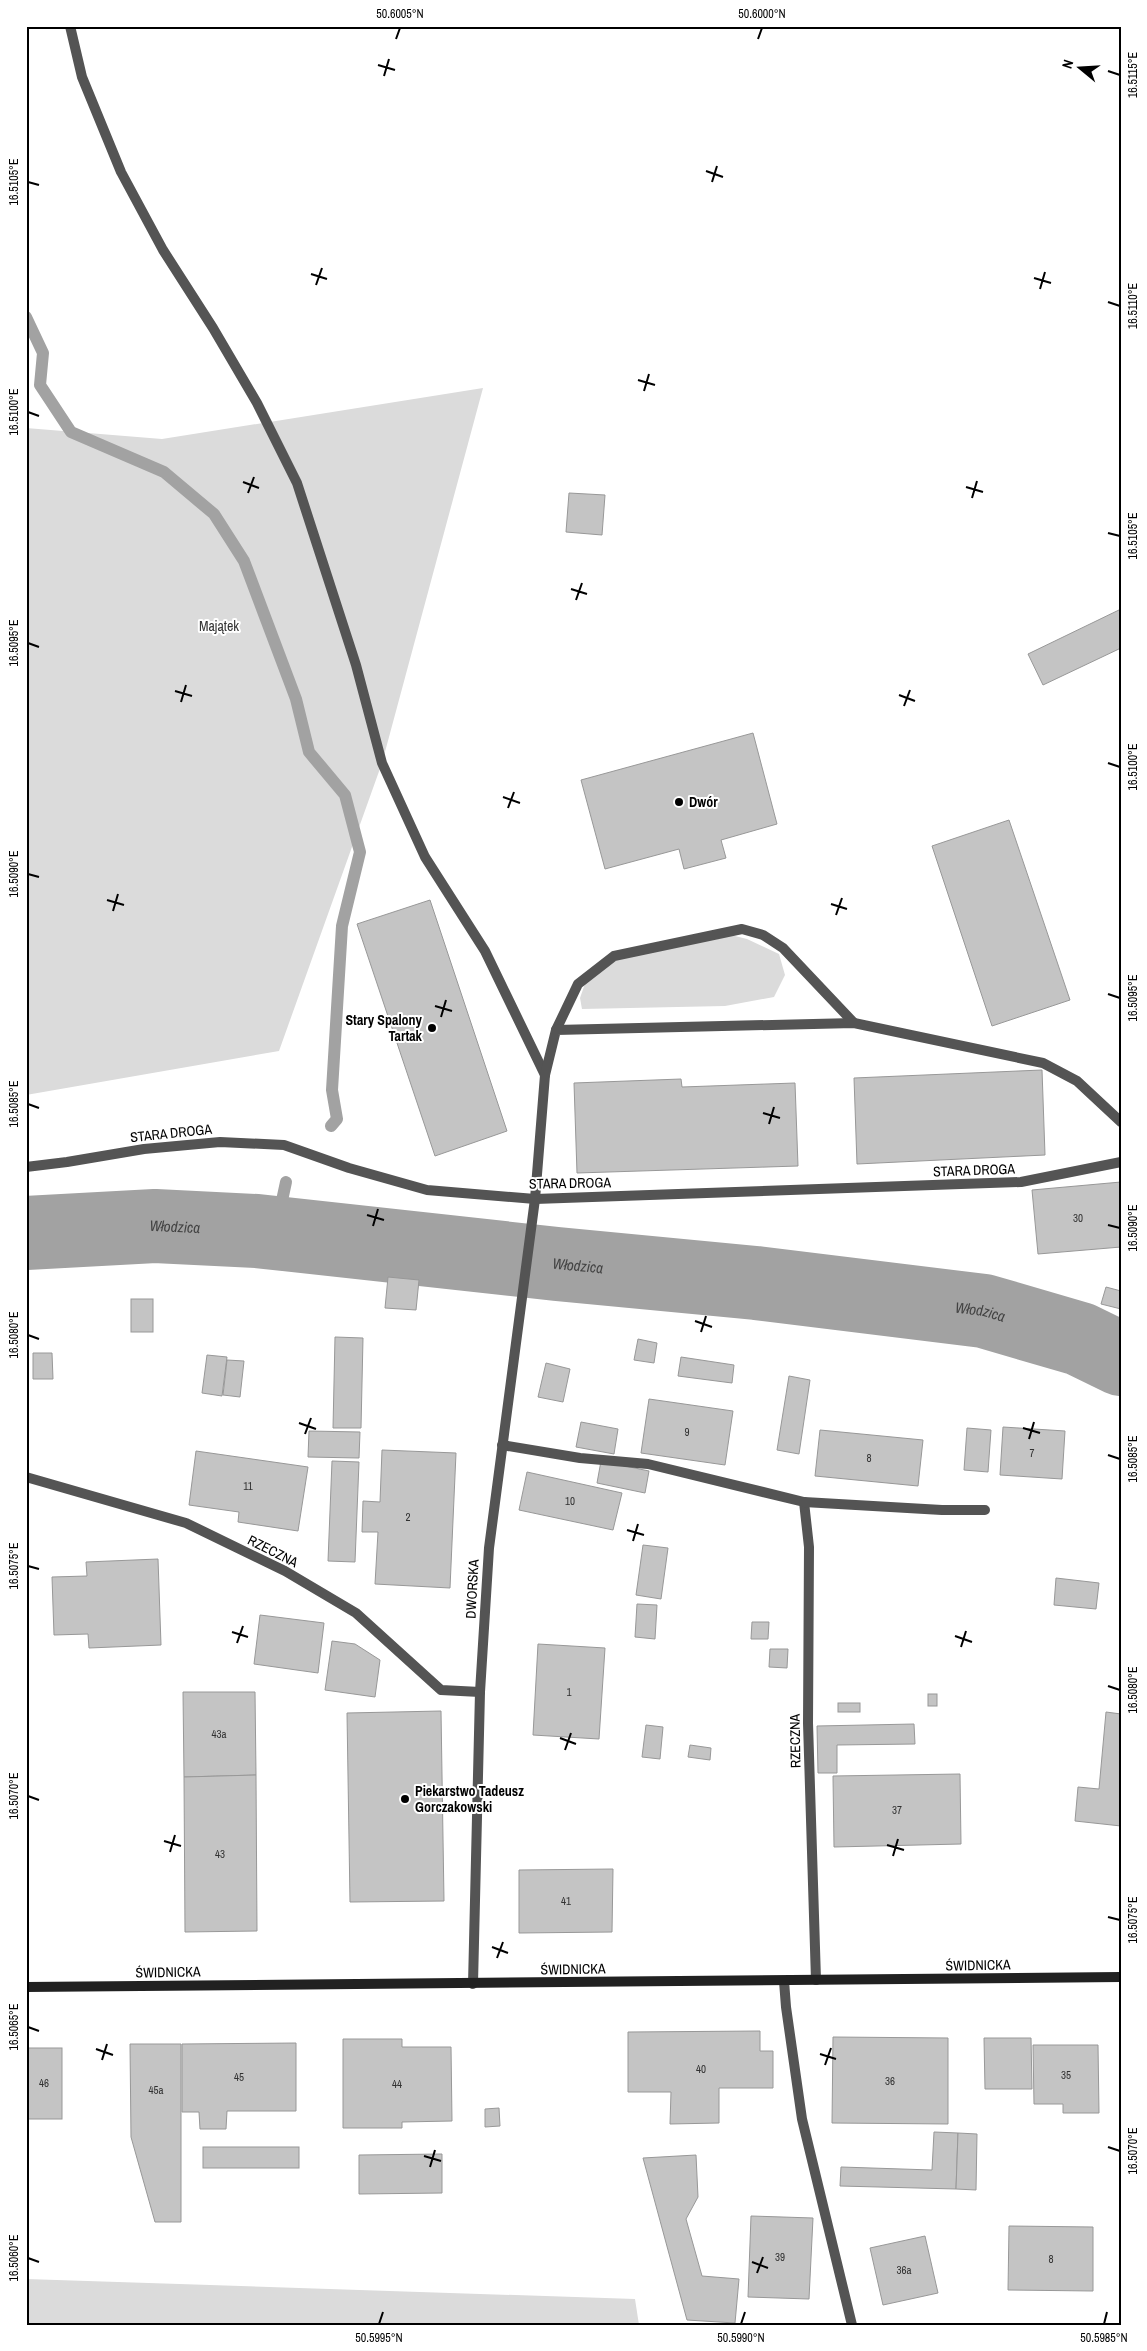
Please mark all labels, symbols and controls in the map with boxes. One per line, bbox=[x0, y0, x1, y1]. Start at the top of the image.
text: 50.6005°N bbox=[376, 6, 424, 22]
text: 50.6000°N bbox=[738, 6, 786, 22]
north arrow bbox=[1054, 42, 1104, 92]
text: 16.5115°E bbox=[1125, 52, 1141, 98]
text: N bbox=[1058, 57, 1077, 71]
text: 16.5105°E bbox=[6, 159, 22, 205]
text: 16.5110°E bbox=[1125, 283, 1141, 329]
text: 16.5100°E bbox=[6, 389, 22, 435]
text: 16.5105°E bbox=[1125, 513, 1141, 559]
park label: Majątek bbox=[199, 617, 239, 635]
text: 16.5095°E bbox=[6, 620, 22, 666]
text: 16.5100°E bbox=[1125, 744, 1141, 790]
place label: Dwór bbox=[689, 793, 718, 811]
marker: Dwór bbox=[673, 796, 685, 808]
text: 16.5090°E bbox=[6, 851, 22, 897]
text: 16.5095°E bbox=[1125, 975, 1141, 1021]
place label: Stary Spalony Tartak bbox=[345, 1011, 423, 1045]
marker: Stary Spalony Tartak bbox=[426, 1022, 438, 1034]
text: 16.5085°E bbox=[6, 1081, 22, 1127]
street label: STARA DROGA bbox=[129, 1120, 213, 1146]
street label: STARA DROGA bbox=[933, 1160, 1016, 1180]
street label: STARA DROGA bbox=[529, 1173, 612, 1193]
text: 16.5090°E bbox=[1125, 1205, 1141, 1251]
house number: 30 bbox=[1073, 1211, 1083, 1225]
water label: Włodzica bbox=[149, 1215, 201, 1238]
water label: Włodzica bbox=[552, 1253, 604, 1278]
water label: Włodzica bbox=[954, 1297, 1008, 1327]
text: 16.5080°E bbox=[6, 1312, 22, 1358]
house number: 9 bbox=[684, 1425, 690, 1439]
text: 16.5085°E bbox=[1125, 1436, 1141, 1482]
house number: 7 bbox=[1029, 1446, 1035, 1460]
house number: 8 bbox=[866, 1451, 872, 1465]
house number: 11 bbox=[243, 1479, 253, 1493]
house number: 10 bbox=[565, 1494, 575, 1508]
house number: 2 bbox=[405, 1510, 411, 1524]
street label: RZECZNA bbox=[245, 1531, 302, 1571]
text: 16.5075°E bbox=[6, 1543, 22, 1589]
street label: DWORSKA bbox=[461, 1559, 483, 1619]
text: 16.5080°E bbox=[1125, 1667, 1141, 1713]
house number: 1 bbox=[566, 1685, 572, 1699]
street label: RZECZNA bbox=[786, 1713, 804, 1768]
house number: 43a bbox=[211, 1727, 227, 1741]
text: 16.5070°E bbox=[6, 1773, 22, 1819]
place label: Piekarstwo Tadeusz Gorczakowski bbox=[415, 1782, 524, 1816]
marker: Piekarstwo Tadeusz Gorczakowski bbox=[399, 1793, 411, 1805]
house number: 37 bbox=[892, 1803, 902, 1817]
house number: 43 bbox=[215, 1847, 225, 1861]
house number: 41 bbox=[561, 1894, 571, 1908]
text: 16.5075°E bbox=[1125, 1897, 1141, 1943]
street label: ŚWIDNICKA bbox=[945, 1955, 1011, 1975]
street label: ŚWIDNICKA bbox=[540, 1959, 606, 1979]
street label: ŚWIDNICKA bbox=[135, 1962, 201, 1982]
text: 16.5065°E bbox=[6, 2004, 22, 2050]
house number: 40 bbox=[696, 2062, 706, 2076]
house number: 35 bbox=[1061, 2068, 1071, 2082]
house number: 45 bbox=[234, 2070, 244, 2084]
house number: 36 bbox=[885, 2074, 895, 2088]
house number: 46 bbox=[39, 2076, 49, 2090]
house number: 44 bbox=[392, 2077, 402, 2091]
house number: 45a bbox=[148, 2083, 164, 2097]
text: 16.5070°E bbox=[1125, 2128, 1141, 2174]
text: 16.5060°E bbox=[6, 2235, 22, 2281]
house number: 39 bbox=[775, 2250, 785, 2264]
house number: 8 bbox=[1048, 2252, 1054, 2266]
house number: 36a bbox=[896, 2263, 912, 2277]
text: 50.5995°N bbox=[355, 2330, 403, 2346]
text: 50.5990°N bbox=[717, 2330, 765, 2346]
text: 50.5985°N bbox=[1080, 2330, 1128, 2346]

